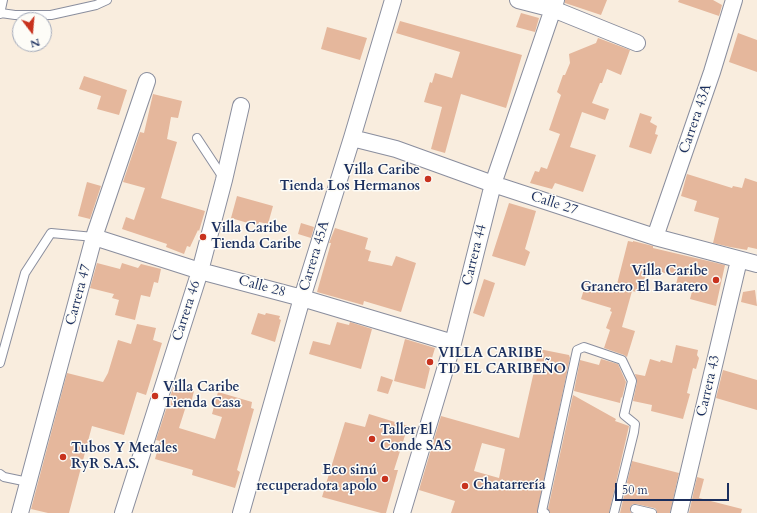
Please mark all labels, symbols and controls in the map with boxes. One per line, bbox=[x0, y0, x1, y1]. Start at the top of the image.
north arrow bbox=[12, 12, 52, 52]
text: N bbox=[29, 35, 42, 52]
street label: Carrera 43A bbox=[676, 82, 716, 156]
place label: Villa Caribe Tienda Los Hermanos bbox=[279, 163, 420, 196]
marker: Villa Caribe Tienda Los Hermanos bbox=[423, 174, 433, 184]
street label: Calle 27 bbox=[528, 189, 580, 219]
street label: Carrera 45A bbox=[296, 219, 334, 293]
place label: Villa Caribe Tienda Caribe bbox=[211, 221, 301, 254]
street label: Carrera 44 bbox=[459, 223, 491, 287]
marker: Villa Caribe Tienda Caribe bbox=[198, 232, 208, 242]
street label: Carrera 47 bbox=[63, 263, 95, 327]
place label: Villa Caribe Granero El Baratero bbox=[580, 264, 708, 296]
street label: Calle 28 bbox=[236, 273, 288, 301]
marker: Villa Caribe Granero El Baratero bbox=[711, 275, 721, 285]
street label: Carrera 46 bbox=[169, 279, 205, 343]
place label: VILLA CARIBE TD EL CARIBEÑO bbox=[438, 346, 566, 378]
street label: Carrera 43 bbox=[694, 354, 724, 418]
marker: VILLA CARIBE TD EL CARIBEÑO bbox=[425, 357, 435, 367]
place label: Villa Caribe Tienda Casa bbox=[163, 380, 241, 412]
marker: Villa Caribe Tienda Casa bbox=[150, 391, 160, 401]
place label: Taller El Conde SAS bbox=[380, 423, 451, 456]
marker: Taller El Conde SAS bbox=[367, 434, 377, 444]
place label: Tubos Y Metales RyR S.A.S. bbox=[71, 441, 177, 474]
marker: Tubos Y Metales RyR S.A.S. bbox=[58, 452, 68, 462]
place label: Eco sinú recuperadora apolo bbox=[256, 463, 377, 496]
marker: Eco sinú recuperadora apolo bbox=[380, 474, 390, 484]
scale bar bbox=[617, 475, 731, 501]
place label: Chatarrería bbox=[473, 478, 546, 494]
marker: Chatarrería bbox=[460, 481, 470, 491]
text: 50 m bbox=[622, 482, 648, 498]

